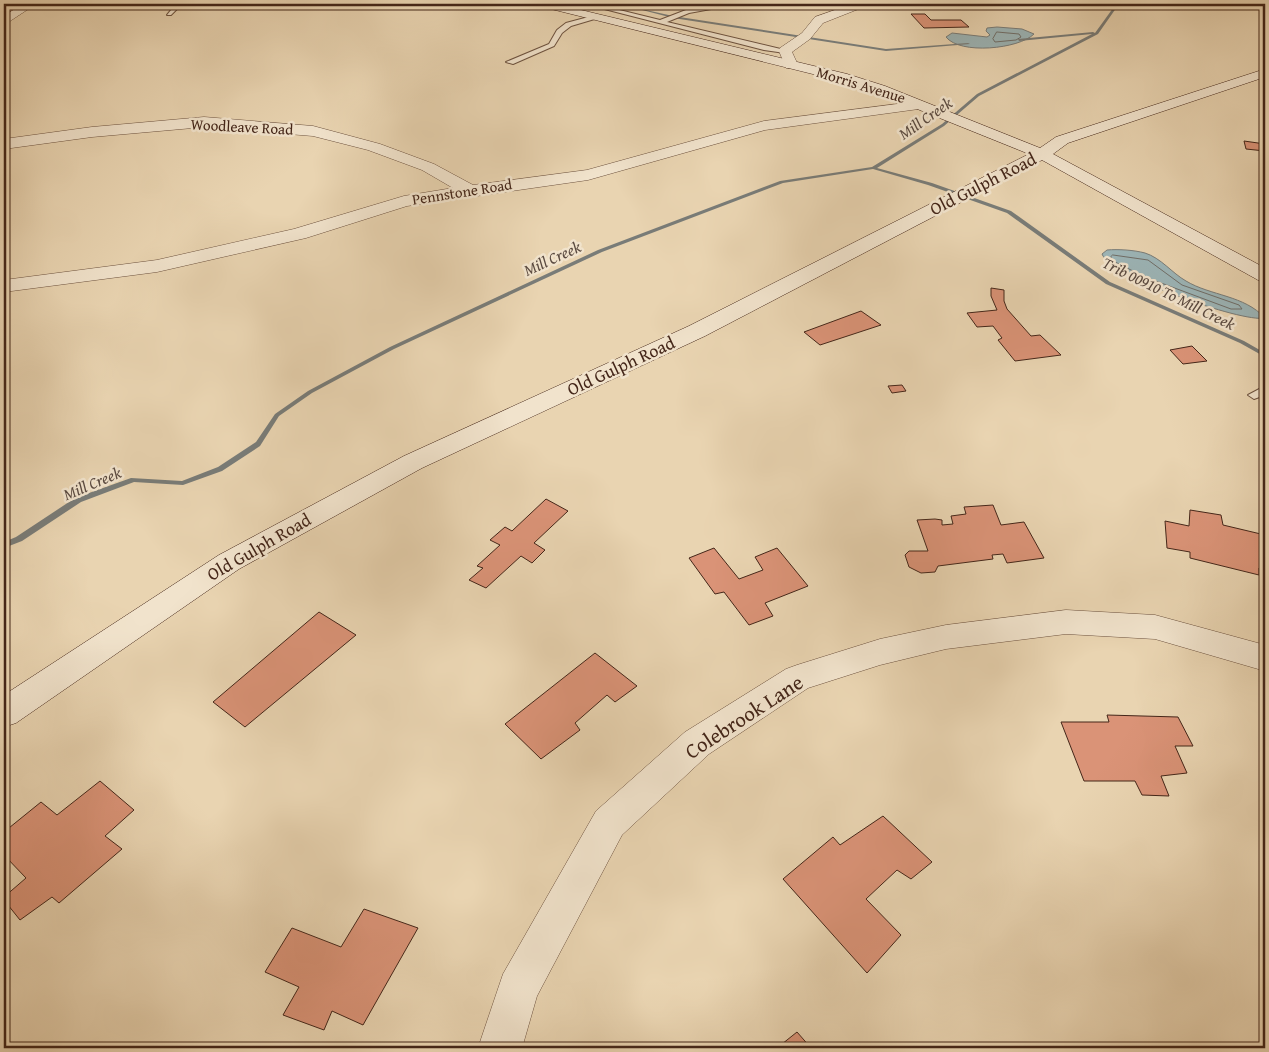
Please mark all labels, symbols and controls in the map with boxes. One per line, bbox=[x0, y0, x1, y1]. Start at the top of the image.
street label: Morris Avenue bbox=[814, 61, 908, 108]
water label: Mill Creek bbox=[893, 90, 957, 145]
street label: Woodleave Road bbox=[190, 113, 294, 140]
street label: Old Gulph Road bbox=[925, 145, 1041, 222]
street label: Pennstone Road bbox=[410, 173, 513, 210]
water label: Mill Creek bbox=[519, 234, 585, 282]
water label: Trib 00910 To Mill Creek bbox=[1099, 250, 1240, 336]
street label: Old Gulph Road bbox=[562, 329, 680, 402]
water label: Mill Creek bbox=[59, 460, 125, 506]
street label: Old Gulph Road bbox=[202, 506, 316, 587]
street label: Colebrook Lane bbox=[678, 667, 809, 767]

